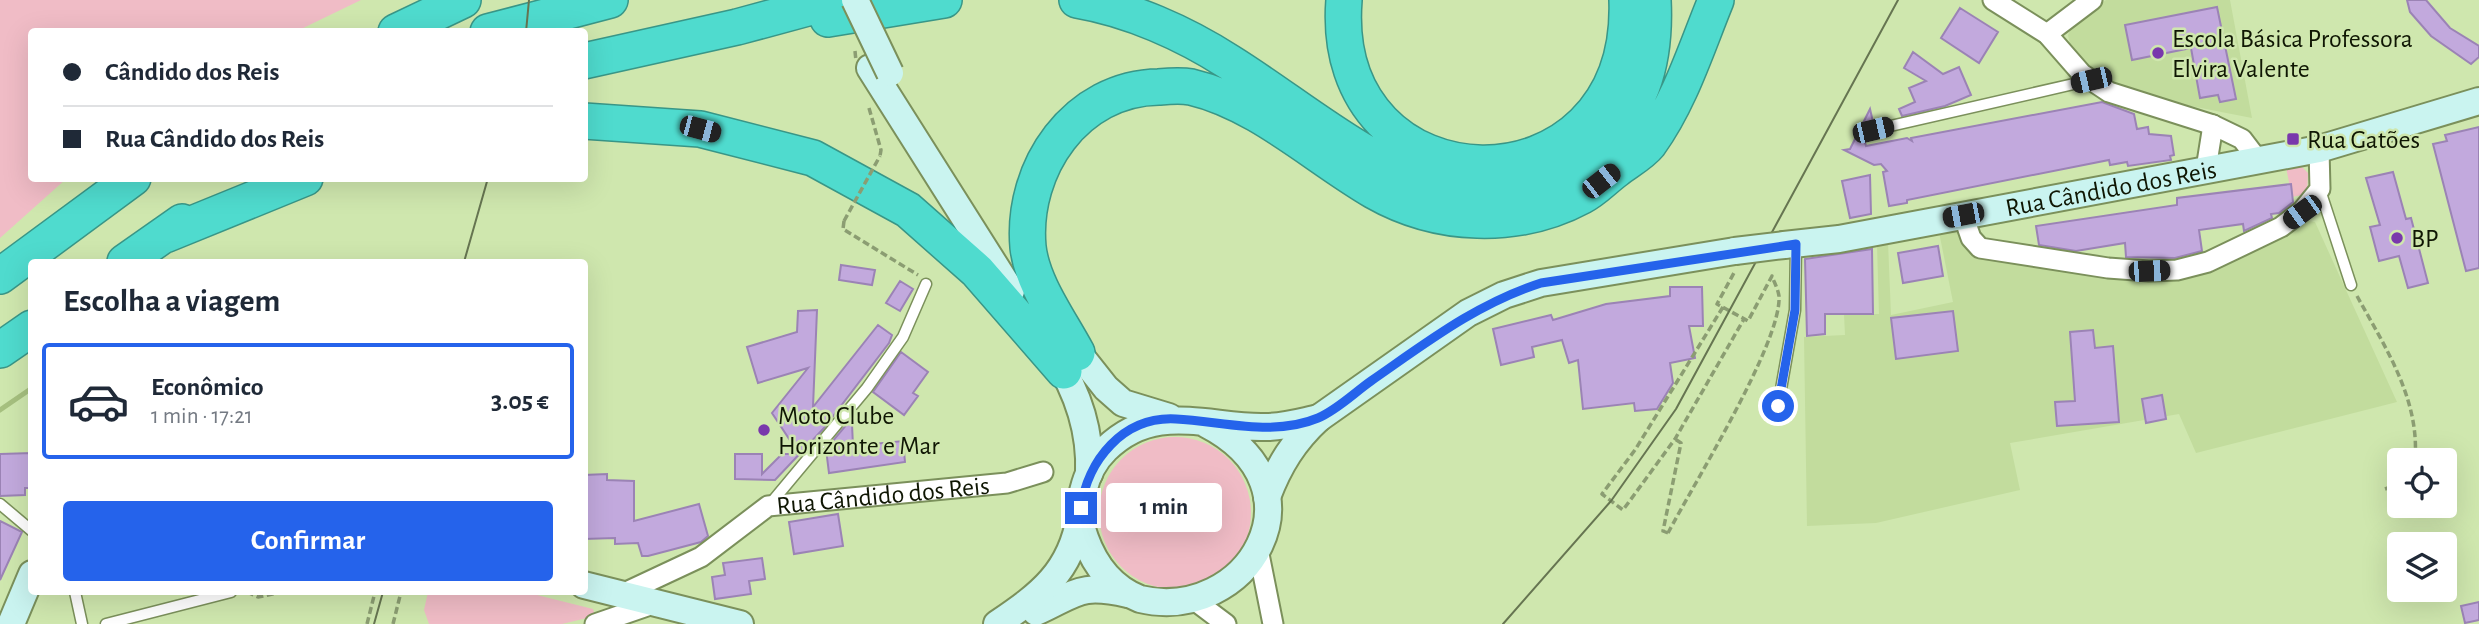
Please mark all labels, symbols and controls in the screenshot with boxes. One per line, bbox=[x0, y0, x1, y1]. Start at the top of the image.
place label: Escola Básica Professora Elvira Valente bbox=[2172, 26, 2413, 82]
marker: Escola Básica Professora Elvira Valente bbox=[2150, 45, 2166, 61]
text: Cândido dos Reis bbox=[105, 59, 279, 85]
car bbox=[2069, 65, 2114, 95]
car bbox=[677, 113, 724, 145]
car bbox=[1851, 115, 1896, 145]
text: Rua Cândido dos Reis bbox=[105, 126, 324, 152]
place label: Rua Gatões bbox=[2307, 127, 2420, 153]
marker: Rua Gatões bbox=[2285, 131, 2301, 147]
street label: Rua Cândido dos Reis bbox=[2003, 156, 2219, 222]
car bbox=[1578, 160, 1625, 202]
car bbox=[2279, 191, 2326, 233]
car bbox=[1941, 201, 1986, 229]
place label: BP bbox=[2411, 226, 2438, 252]
marker: BP bbox=[2389, 230, 2405, 246]
car bbox=[2128, 260, 2171, 282]
text: Escolha a viagem bbox=[63, 285, 280, 317]
icon: car bbox=[67, 370, 130, 433]
text: Econômico bbox=[151, 374, 264, 400]
text: 3.05 € bbox=[491, 388, 549, 414]
route start bbox=[1762, 390, 1794, 422]
place label: Moto Clube Horizonte e Mar bbox=[778, 403, 940, 459]
text: 1 min · 17:21 bbox=[151, 405, 253, 428]
marker: Moto Clube Horizonte e Mar bbox=[756, 422, 772, 438]
map controls bbox=[2387, 448, 2457, 602]
button: locate bbox=[2387, 448, 2457, 518]
street label: Rua Cândido dos Reis bbox=[775, 473, 991, 519]
callout: 1 min bbox=[1106, 484, 1221, 532]
route end bbox=[1065, 492, 1097, 524]
text: 1 min bbox=[1140, 496, 1188, 519]
button: Confirmar bbox=[63, 501, 553, 581]
button: layers bbox=[2387, 532, 2457, 602]

